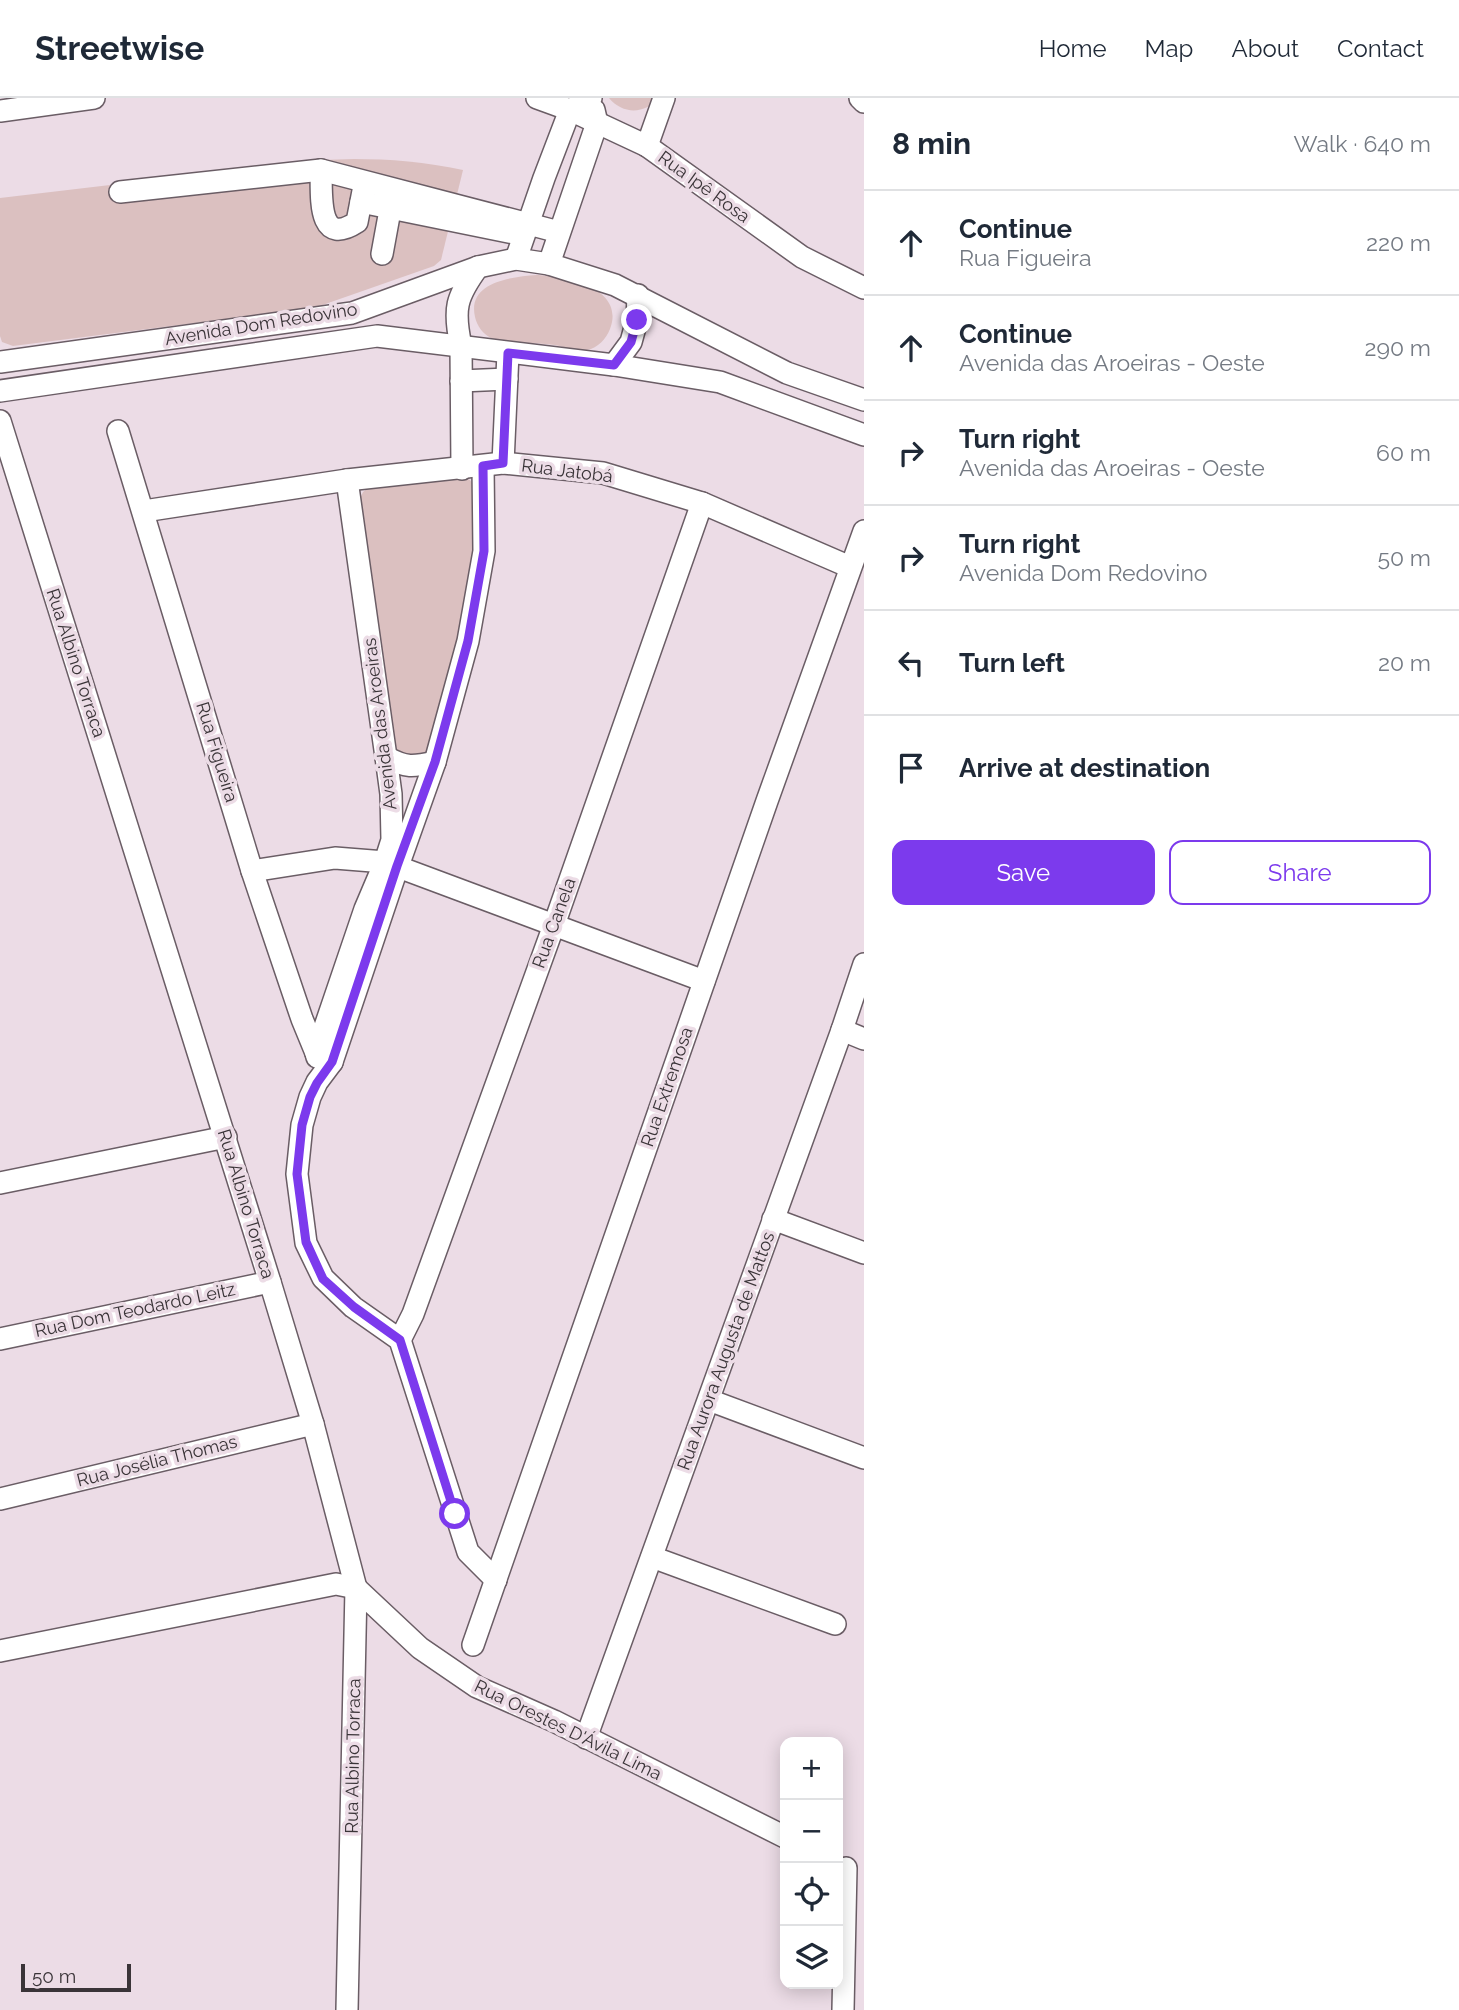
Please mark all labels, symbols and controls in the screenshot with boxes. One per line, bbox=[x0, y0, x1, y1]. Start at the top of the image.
text: Streetwise bbox=[35, 29, 204, 68]
text: Home bbox=[1039, 34, 1107, 63]
text: Map bbox=[1145, 34, 1193, 63]
text: About bbox=[1231, 34, 1299, 63]
text: Contact bbox=[1337, 34, 1424, 63]
text: 8 min bbox=[892, 126, 971, 161]
text: Walk · 640 m bbox=[1294, 130, 1431, 157]
street label: Rua Ipê Rosa bbox=[654, 146, 754, 227]
text: Continue bbox=[959, 214, 1072, 244]
icon: ahead bbox=[892, 224, 930, 262]
text: 220 m bbox=[1366, 229, 1431, 256]
text: Rua Figueira bbox=[959, 244, 1091, 271]
street label: Avenida Dom Redovino bbox=[163, 298, 359, 349]
route end bbox=[621, 304, 652, 335]
text: Continue bbox=[959, 319, 1072, 349]
icon: ahead bbox=[892, 329, 930, 367]
text: 290 m bbox=[1364, 334, 1431, 361]
text: Avenida das Aroeiras - Oeste bbox=[959, 349, 1265, 376]
text: Turn right bbox=[959, 424, 1080, 454]
icon: right bbox=[892, 434, 930, 472]
text: 60 m bbox=[1376, 439, 1431, 466]
street label: Rua Jatobá bbox=[520, 454, 614, 487]
text: Avenida das Aroeiras - Oeste bbox=[959, 454, 1265, 481]
text: Turn right bbox=[959, 529, 1080, 559]
icon: right bbox=[892, 539, 930, 577]
text: 50 m bbox=[1377, 544, 1431, 571]
text: Avenida Dom Redovino bbox=[959, 559, 1207, 586]
street label: Rua Albino Torraca bbox=[42, 586, 110, 740]
street label: Avenida das Aroeiras bbox=[358, 636, 400, 811]
icon: left bbox=[892, 644, 930, 682]
text: Turn left bbox=[959, 648, 1065, 678]
text: 20 m bbox=[1378, 649, 1431, 676]
street label: Rua Figueira bbox=[192, 699, 243, 804]
icon: arrive bbox=[892, 749, 930, 787]
text: Arrive at destination bbox=[959, 753, 1210, 783]
button: Save bbox=[892, 840, 1155, 905]
button: Share bbox=[1169, 840, 1431, 905]
street label: Rua Canela bbox=[527, 875, 580, 971]
street label: Rua Extremosa bbox=[636, 1024, 697, 1149]
street label: Rua Albino Torraca bbox=[214, 1127, 279, 1281]
street label: Rua Aurora Augusta de Mattos bbox=[673, 1228, 779, 1473]
street label: Rua Dom Teodardo Leitz bbox=[33, 1278, 237, 1341]
street label: Rua Josélia Thomas bbox=[74, 1430, 240, 1491]
route start bbox=[439, 1498, 470, 1529]
street label: Rua Orestes D'Ávila Lima bbox=[471, 1674, 666, 1784]
street label: Rua Albino Torraca bbox=[341, 1678, 364, 1834]
map controls bbox=[780, 1737, 843, 1989]
button: + bbox=[780, 1737, 843, 1800]
button: − bbox=[780, 1800, 843, 1863]
button: locate bbox=[780, 1863, 843, 1926]
button: layers bbox=[780, 1926, 843, 1989]
scale bar bbox=[21, 1961, 131, 1993]
text: 50 m bbox=[32, 1965, 76, 1987]

